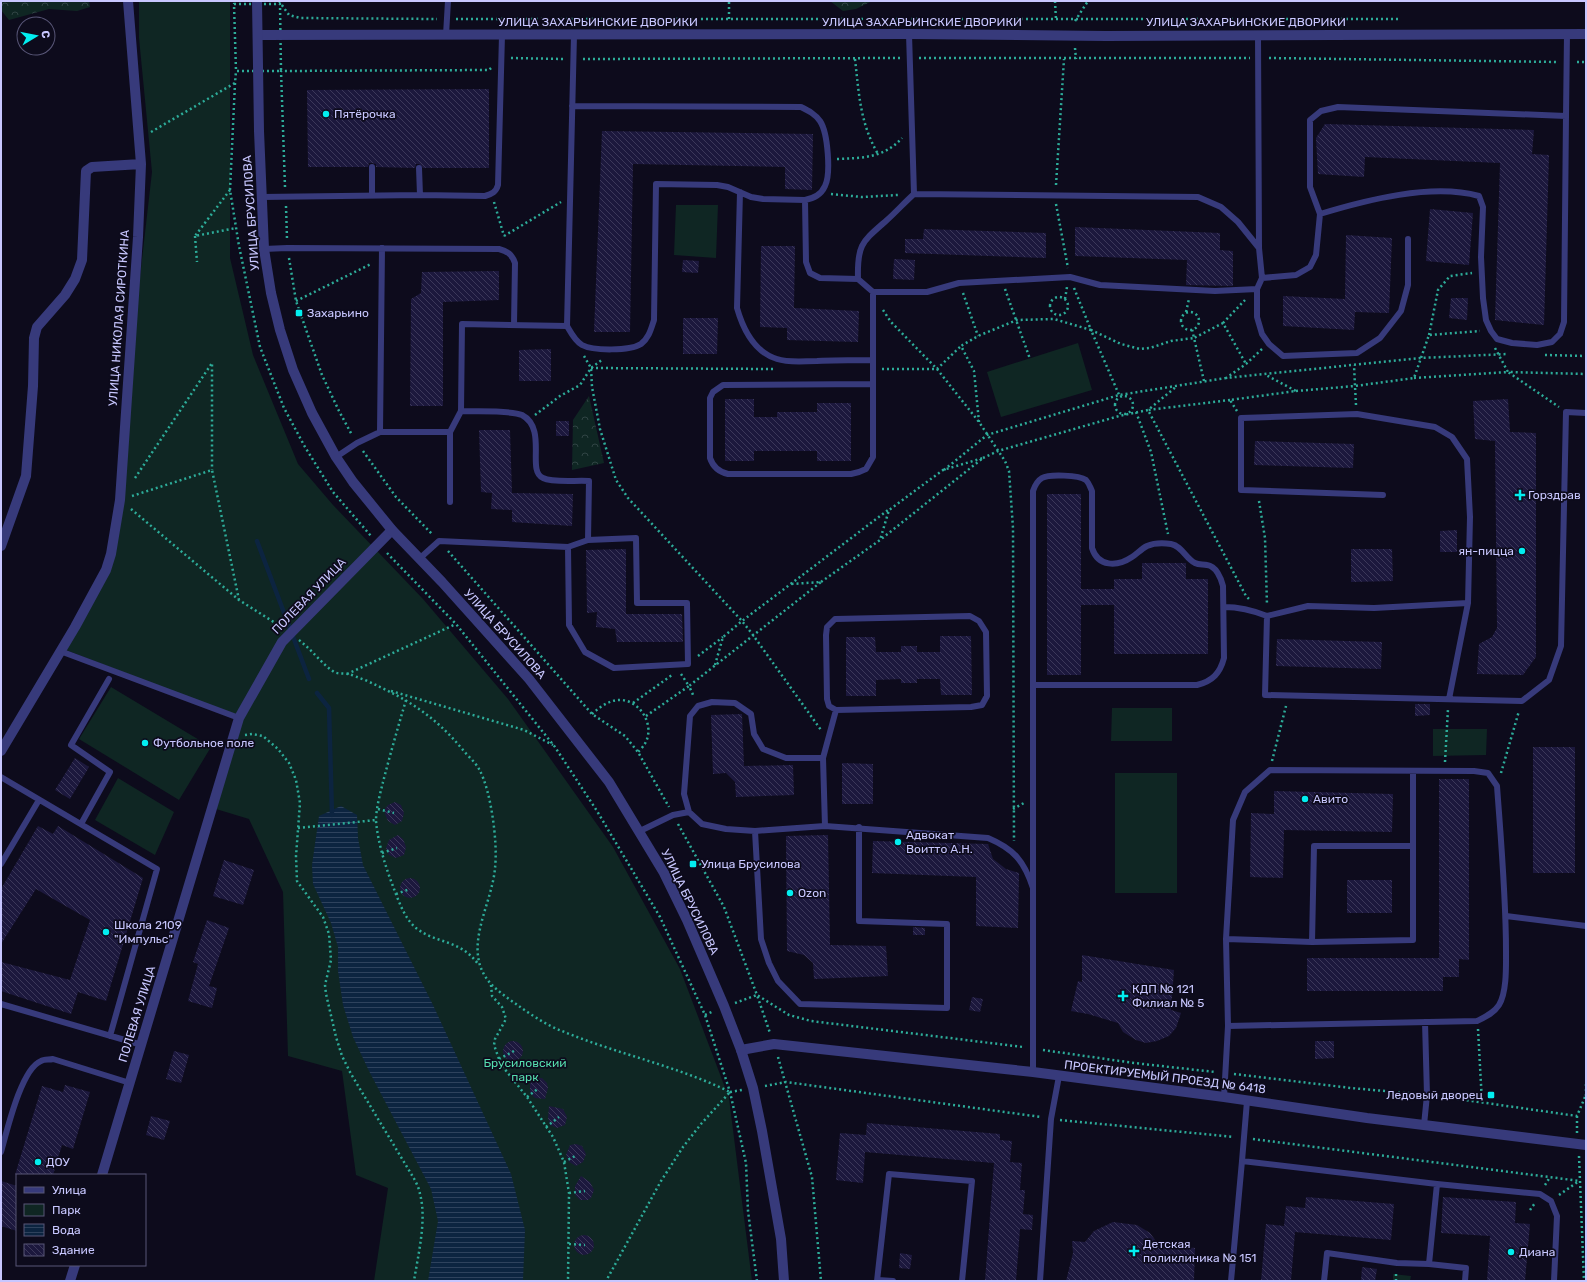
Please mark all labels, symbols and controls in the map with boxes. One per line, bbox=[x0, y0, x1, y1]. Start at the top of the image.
street label: УЛИЦА ЗАХАРЬИНСКИЕ ДВОРИКИ bbox=[498, 15, 698, 29]
street label: УЛИЦА ЗАХАРЬИНСКИЕ ДВОРИКИ bbox=[822, 15, 1022, 29]
street label: УЛИЦА ЗАХАРЬИНСКИЕ ДВОРИКИ bbox=[1146, 15, 1346, 29]
north arrow bbox=[16, 16, 56, 56]
text: С bbox=[38, 29, 52, 40]
place label: Пятёрочка bbox=[334, 107, 396, 121]
marker: Пятёрочка bbox=[321, 109, 331, 119]
street label: УЛИЦА БРУСИЛОВА bbox=[240, 155, 262, 271]
street label: УЛИЦА НИКОЛАЯ СИРОТКИНА bbox=[106, 229, 132, 407]
place label: Захарьино bbox=[307, 306, 369, 320]
marker: Захарьино bbox=[294, 308, 304, 318]
place label: Горздрав bbox=[1528, 488, 1581, 502]
marker: Горздрав bbox=[1515, 490, 1525, 500]
place label: ян-пицца bbox=[1458, 544, 1514, 558]
marker: ян-пицца bbox=[1517, 546, 1527, 556]
street label: ПОЛЕВАЯ УЛИЦА bbox=[269, 555, 349, 637]
street label: УЛИЦА БРУСИЛОВА bbox=[461, 586, 549, 682]
place label: Футбольное поле bbox=[153, 736, 254, 750]
marker: Футбольное поле bbox=[140, 738, 150, 748]
place label: Авито bbox=[1313, 792, 1348, 806]
marker: Авито bbox=[1300, 794, 1310, 804]
place label: Адвокат Воитто А.Н. bbox=[906, 828, 973, 856]
marker: Адвокат Воитто А.Н. bbox=[893, 837, 903, 847]
street label: УЛИЦА БРУСИЛОВА bbox=[658, 847, 722, 957]
place label: Улица Брусилова bbox=[701, 857, 800, 871]
marker: Улица Брусилова bbox=[688, 859, 698, 869]
place label: Ozon bbox=[798, 886, 826, 900]
marker: Ozon bbox=[785, 888, 795, 898]
place label: Школа 2109 "Импульс" bbox=[114, 918, 182, 946]
marker: Школа 2109 "Импульс" bbox=[101, 927, 111, 937]
street label: ПОЛЕВАЯ УЛИЦА bbox=[116, 964, 158, 1064]
place label: КДП № 121 Филиал № 5 bbox=[1132, 982, 1204, 1010]
marker: КДП № 121 Филиал № 5 bbox=[1117, 990, 1129, 1002]
park label: Брусиловский парк bbox=[483, 1056, 567, 1084]
street label: ПРОЕКТИРУЕМЫЙ ПРОЕЗД № 6418 bbox=[1063, 1058, 1267, 1096]
place label: Ледовый дворец bbox=[1386, 1088, 1484, 1102]
marker: Ледовый дворец bbox=[1486, 1090, 1496, 1100]
place label: ДОУ bbox=[46, 1155, 71, 1169]
marker: ДОУ bbox=[33, 1157, 43, 1167]
legend bbox=[16, 1174, 146, 1266]
text: Улица bbox=[52, 1183, 86, 1197]
text: Парк bbox=[52, 1203, 81, 1217]
text: Вода bbox=[52, 1223, 81, 1237]
place label: Детская поликлиника № 151 bbox=[1143, 1237, 1257, 1265]
text: Здание bbox=[52, 1243, 95, 1257]
marker: Детская поликлиника № 151 bbox=[1128, 1245, 1140, 1257]
place label: Диана bbox=[1519, 1245, 1555, 1259]
marker: Диана bbox=[1506, 1247, 1516, 1257]

